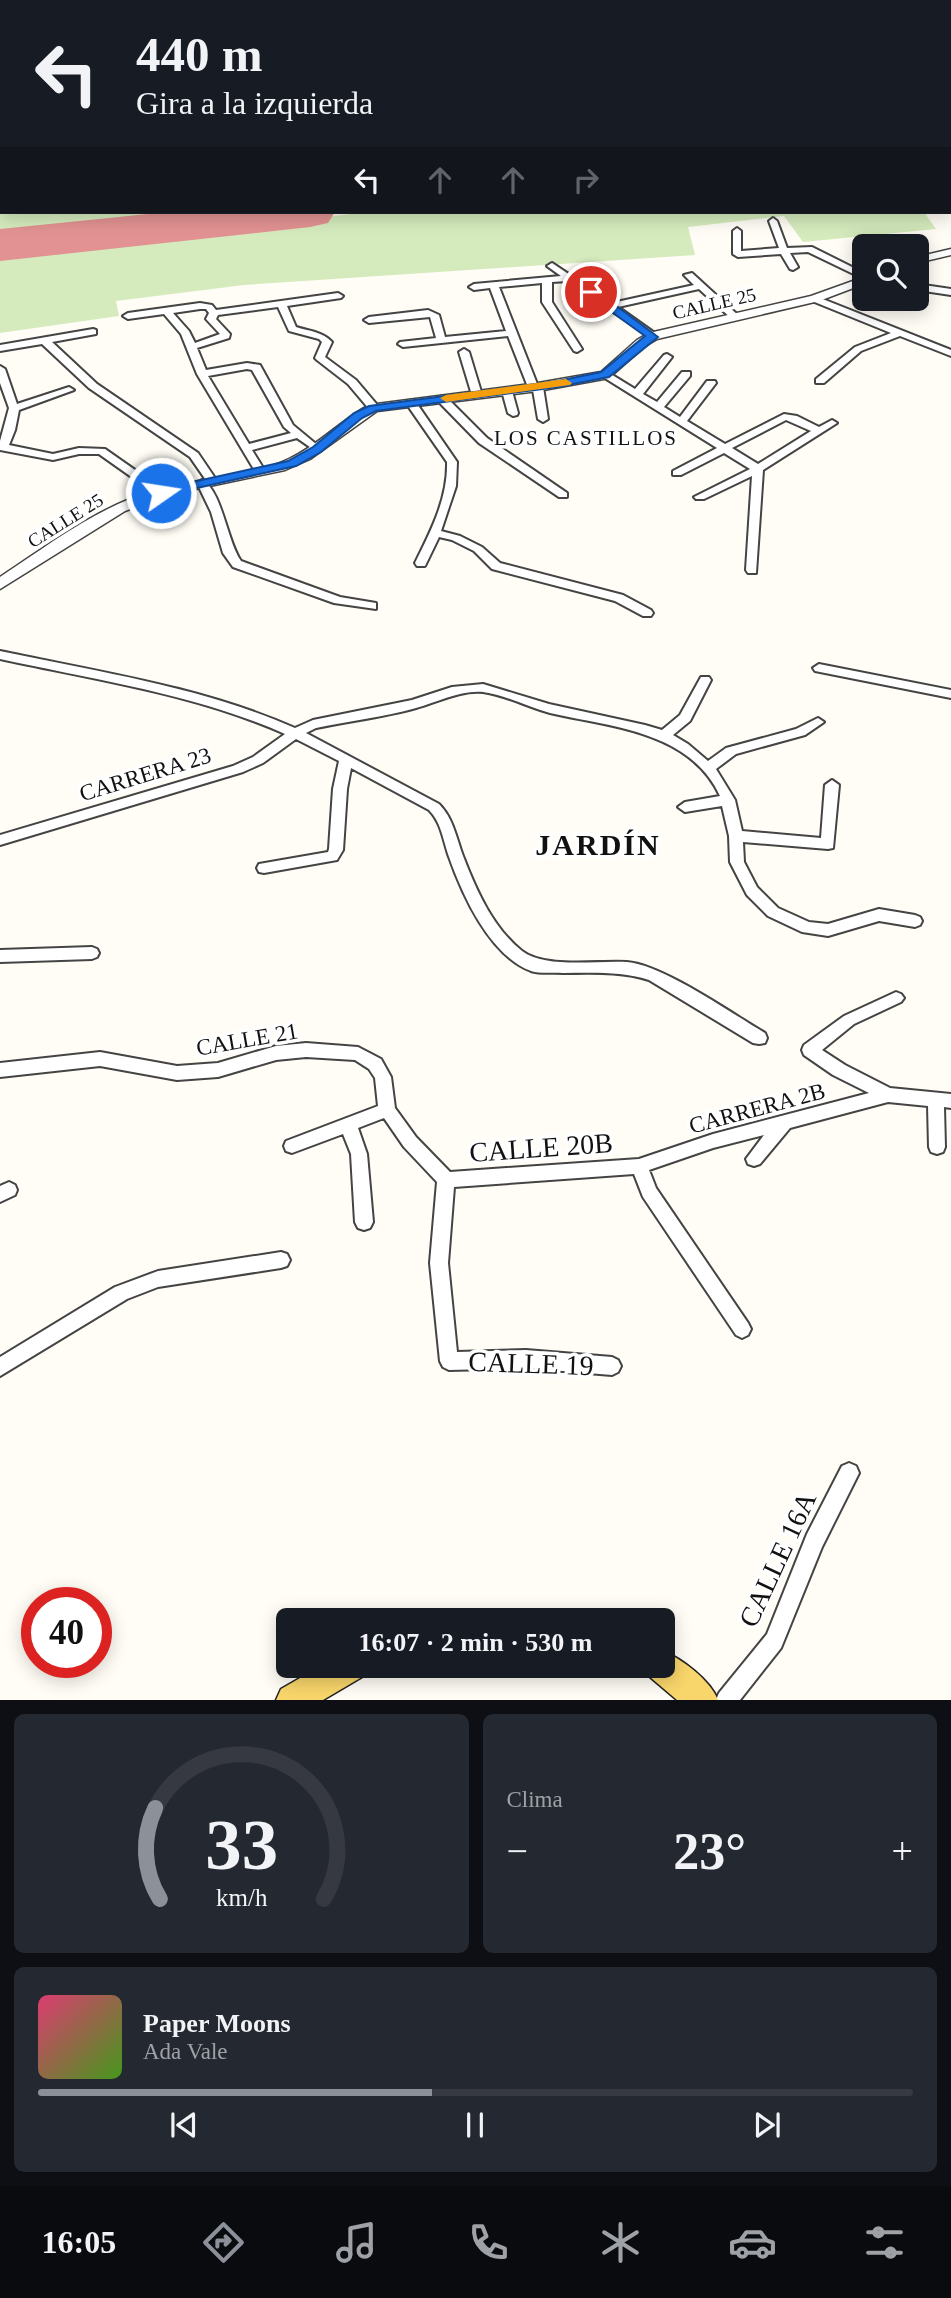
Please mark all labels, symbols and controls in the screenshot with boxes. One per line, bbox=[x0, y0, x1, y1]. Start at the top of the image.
text: 440 m bbox=[136, 27, 263, 82]
icon: left bbox=[21, 28, 112, 119]
text: Gira a la izquierda bbox=[136, 85, 373, 121]
icon: left bbox=[348, 161, 386, 199]
icon: ahead bbox=[421, 161, 459, 199]
icon: ahead bbox=[494, 161, 532, 199]
icon: right bbox=[567, 161, 605, 199]
map controls bbox=[852, 234, 929, 311]
button: search bbox=[852, 234, 929, 311]
pin bbox=[561, 262, 621, 322]
icon: arrive bbox=[572, 273, 610, 311]
street label: CALLE 25 bbox=[670, 284, 758, 323]
district label: LOS CASTILLOS bbox=[494, 426, 678, 450]
position arrow bbox=[124, 456, 198, 530]
street label: CALLE 25 bbox=[24, 489, 107, 552]
street label: CARRERA 23 bbox=[76, 743, 214, 806]
district label: JARDÍN bbox=[535, 828, 661, 861]
street label: CALLE 21 bbox=[194, 1018, 300, 1061]
street label: CARRERA 2B bbox=[686, 1078, 828, 1139]
street label: CALLE 20B bbox=[468, 1127, 614, 1168]
street label: CALLE 19 bbox=[468, 1346, 594, 1381]
street label: CALLE 16A bbox=[733, 1486, 823, 1632]
speed limit sign: 40 bbox=[21, 1587, 112, 1678]
text: 16:07 · 2 min · 530 m bbox=[359, 1628, 593, 1657]
text: Clima bbox=[507, 1787, 563, 1812]
text: 33 bbox=[205, 1805, 278, 1886]
text: 23° bbox=[673, 1823, 746, 1880]
text: − bbox=[507, 1830, 528, 1872]
text: + bbox=[892, 1830, 913, 1872]
text: km/h bbox=[216, 1884, 267, 1911]
text: Paper Moons bbox=[143, 2009, 291, 2038]
text: Ada Vale bbox=[143, 2039, 228, 2064]
icon: previous bbox=[165, 2106, 203, 2144]
icon: pause bbox=[456, 2106, 494, 2144]
icon: next bbox=[748, 2106, 786, 2144]
icon: directions bbox=[199, 2218, 248, 2267]
icon: music bbox=[332, 2218, 381, 2267]
icon: phone bbox=[464, 2218, 513, 2267]
icon: climate bbox=[596, 2218, 645, 2267]
icon: car bbox=[728, 2218, 777, 2267]
icon: filters bbox=[860, 2218, 909, 2267]
text: 16:05 bbox=[42, 2224, 116, 2260]

